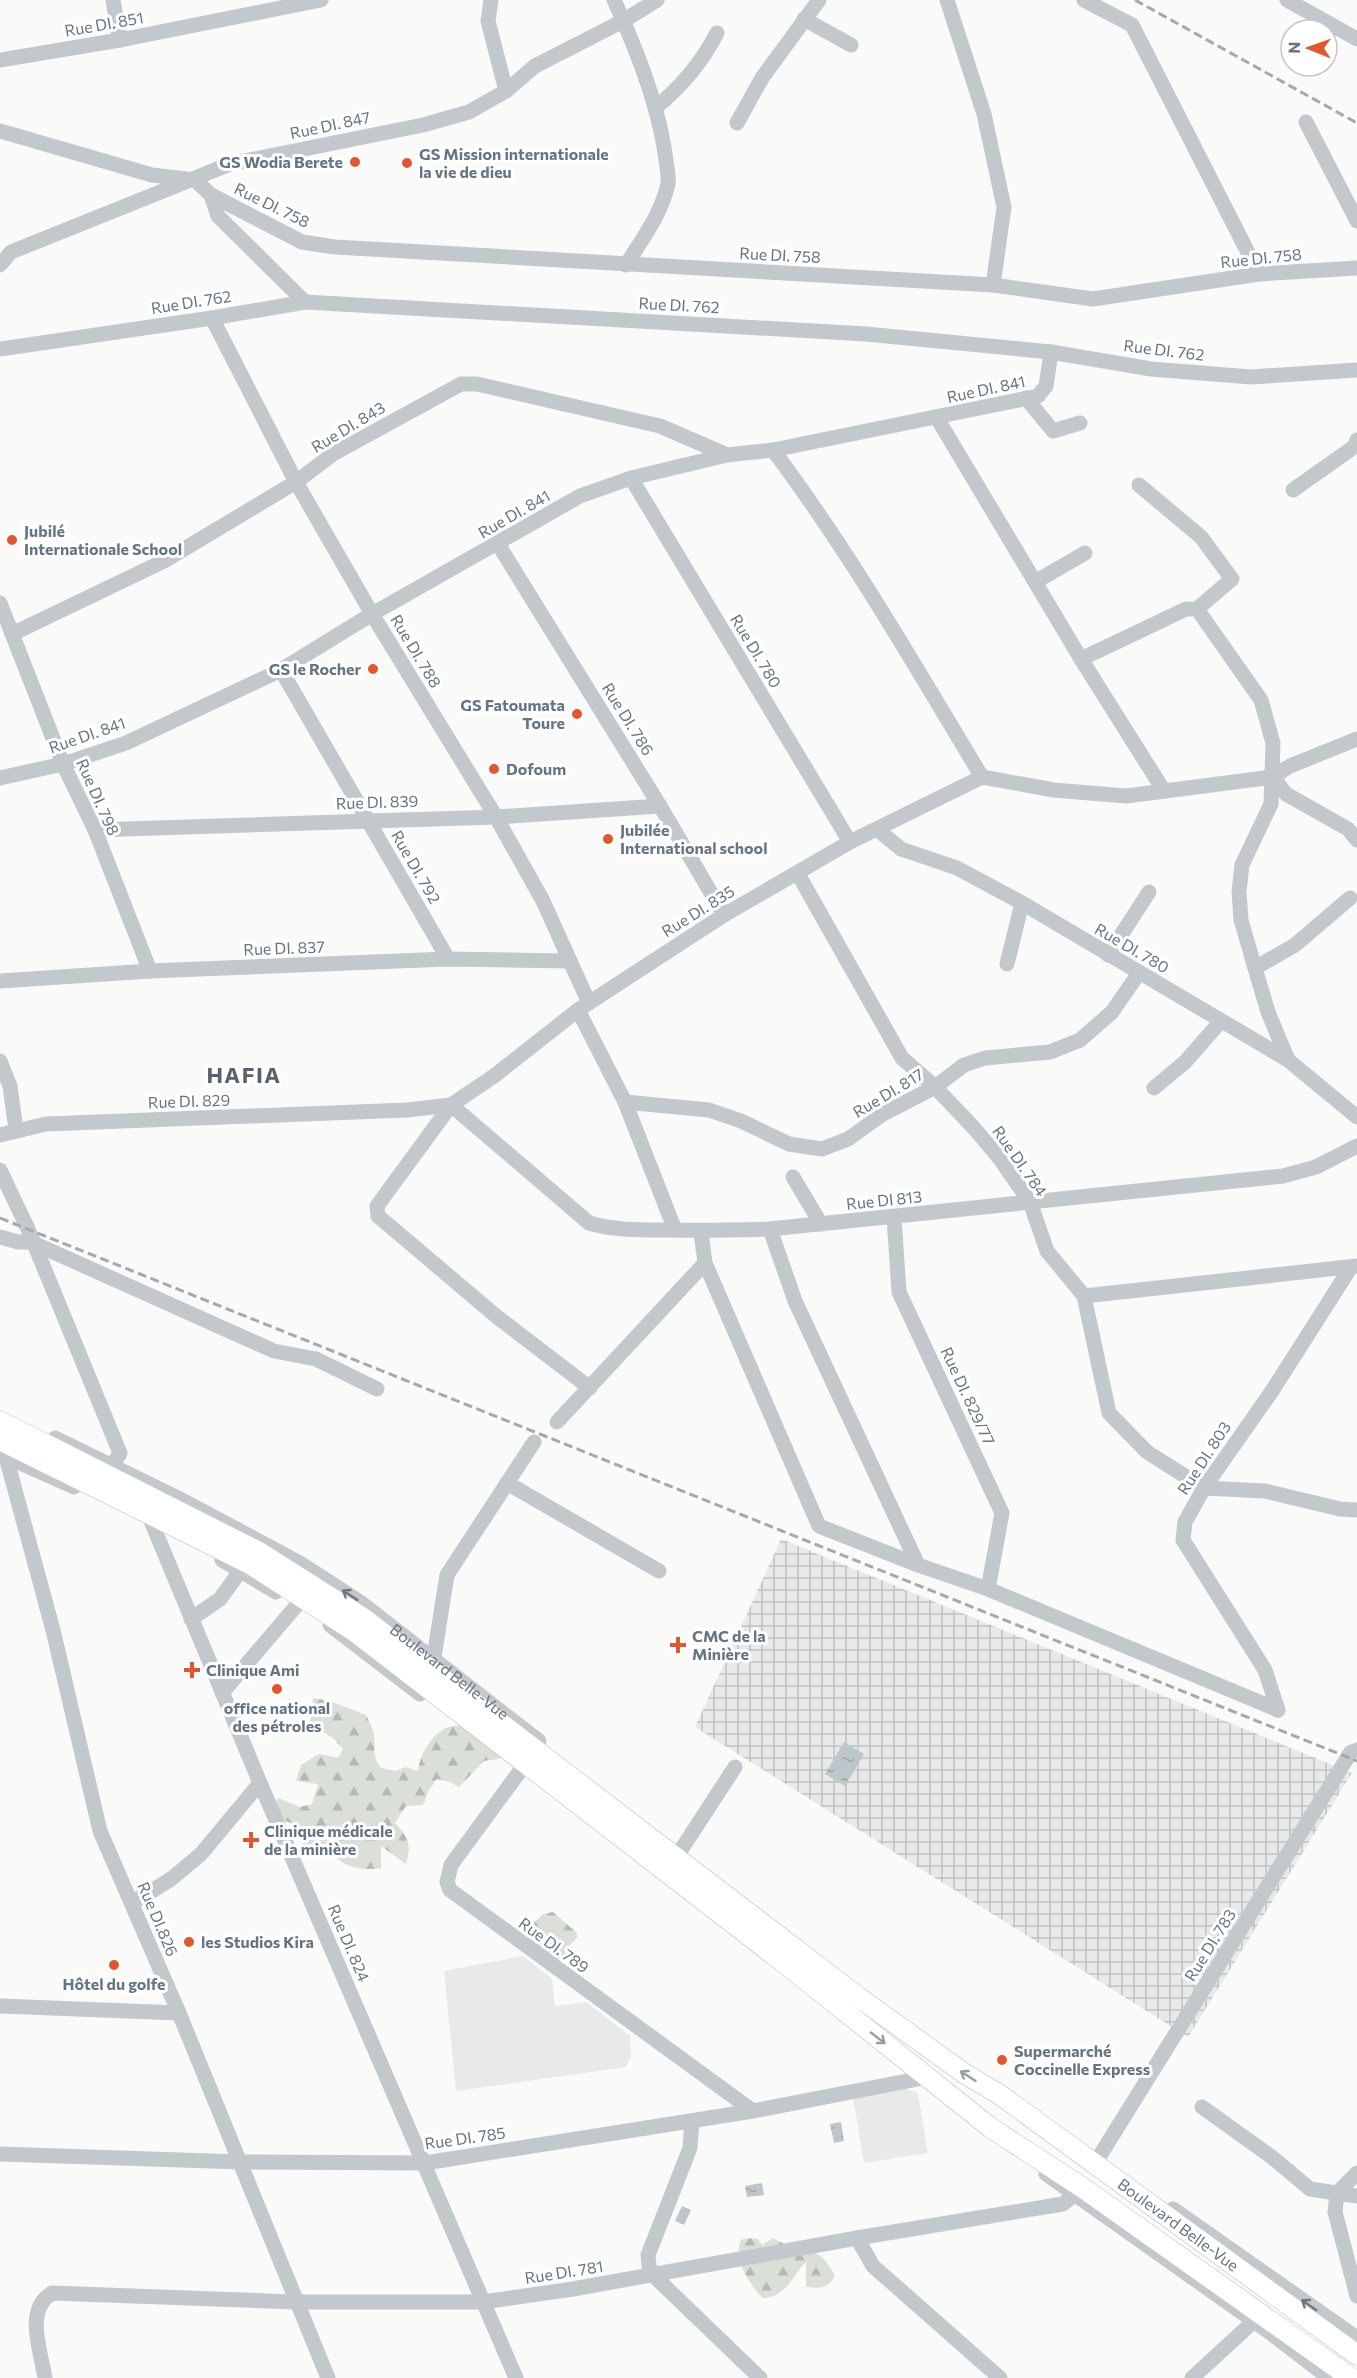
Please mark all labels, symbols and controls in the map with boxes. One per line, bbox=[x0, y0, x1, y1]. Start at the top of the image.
street label: Rue DI. 851 bbox=[63, 7, 145, 40]
north arrow bbox=[1279, 18, 1339, 78]
text: N bbox=[1284, 42, 1303, 54]
street label: Rue DI. 847 bbox=[288, 107, 372, 142]
place label: GS Mission internationale la vie de dieu bbox=[419, 144, 609, 181]
place label: GS Wodia Berete bbox=[219, 152, 343, 171]
marker: GS Wodia Berete bbox=[348, 155, 362, 169]
marker: GS Mission internationale la vie de dieu bbox=[400, 156, 414, 170]
street label: Rue DI. 758 bbox=[231, 178, 313, 231]
street label: Rue DI. 758 bbox=[739, 243, 821, 266]
street label: Rue DI. 758 bbox=[1219, 244, 1302, 271]
street label: Rue DI. 762 bbox=[149, 286, 233, 317]
street label: Rue DI. 762 bbox=[638, 293, 720, 316]
street label: Rue DI. 762 bbox=[1123, 335, 1206, 364]
street label: Rue DI. 841 bbox=[945, 371, 1027, 406]
street label: Rue DI. 843 bbox=[307, 397, 388, 456]
street label: Rue DI. 841 bbox=[474, 485, 553, 542]
place label: Jubilé Internationale School bbox=[24, 521, 182, 558]
marker: Jubilé Internationale School bbox=[5, 533, 19, 547]
street label: Rue DI. 780 bbox=[727, 610, 786, 691]
street label: Rue DI. 788 bbox=[387, 611, 446, 691]
place label: GS le Rocher bbox=[269, 659, 361, 678]
marker: GS le Rocher bbox=[366, 662, 380, 676]
street label: Rue DI. 786 bbox=[599, 679, 658, 759]
place label: GS Fatoumata Toure bbox=[460, 695, 565, 732]
marker: GS Fatoumata Toure bbox=[570, 707, 584, 721]
street label: Rue DI. 841 bbox=[46, 713, 128, 757]
street label: Rue DI. 798 bbox=[73, 755, 124, 838]
place label: Dofoum bbox=[506, 759, 566, 778]
marker: Dofoum bbox=[487, 762, 501, 776]
street label: Rue DI. 839 bbox=[335, 791, 419, 812]
place label: Jubilée International school bbox=[620, 820, 768, 857]
street label: Rue DI. 792 bbox=[388, 827, 445, 907]
marker: Jubilée International school bbox=[601, 832, 615, 846]
street label: Rue DI. 835 bbox=[658, 881, 738, 940]
street label: Rue DI. 780 bbox=[1092, 919, 1173, 976]
street label: Rue DI. 837 bbox=[243, 937, 325, 958]
district label: HAFIA bbox=[206, 1061, 282, 1088]
street label: Rue DI. 817 bbox=[849, 1064, 927, 1121]
street label: Rue DI. 829 bbox=[147, 1090, 230, 1111]
street label: Rue DI. 784 bbox=[989, 1122, 1052, 1200]
street label: Rue DI 813 bbox=[845, 1186, 923, 1213]
street label: Rue DI. 829/77 bbox=[937, 1344, 999, 1448]
street label: Rue DI. 803 bbox=[1173, 1418, 1234, 1498]
one-way arrow bbox=[342, 1589, 359, 1601]
street label: Boulevard Belle-Vue bbox=[387, 1619, 513, 1723]
place label: CMC de la Minière bbox=[692, 1626, 766, 1663]
marker: CMC de la Minière bbox=[669, 1636, 687, 1654]
place label: Clinique Ami bbox=[206, 1660, 299, 1679]
marker: Clinique Ami bbox=[183, 1661, 201, 1679]
marker: office national des pétroles bbox=[270, 1682, 284, 1696]
place label: office national des pétroles bbox=[224, 1698, 330, 1735]
place label: Clinique médicale de la minière bbox=[264, 1821, 393, 1858]
marker: Clinique médicale de la minière bbox=[242, 1831, 260, 1849]
street label: Rue DI.826 bbox=[134, 1879, 183, 1959]
street label: Rue DI. 824 bbox=[325, 1901, 374, 1985]
street label: Rue DI. 783 bbox=[1180, 1905, 1239, 1984]
street label: Rue DI. 789 bbox=[516, 1913, 593, 1976]
place label: les Studios Kira bbox=[201, 1932, 314, 1951]
marker: les Studios Kira bbox=[182, 1935, 196, 1949]
marker: Hôtel du golfe bbox=[107, 1958, 121, 1972]
place label: Hôtel du golfe bbox=[63, 1974, 165, 1993]
one-way arrow bbox=[870, 2031, 886, 2044]
place label: Supermarché Coccinelle Express bbox=[1014, 2041, 1150, 2078]
marker: Supermarché Coccinelle Express bbox=[995, 2053, 1009, 2067]
one-way arrow bbox=[960, 2069, 977, 2082]
street label: Rue DI. 785 bbox=[423, 2122, 507, 2153]
street label: Boulevard Belle-Vue bbox=[1114, 2174, 1243, 2275]
street label: Rue DI. 781 bbox=[523, 2256, 604, 2287]
one-way arrow bbox=[1302, 2299, 1318, 2311]

